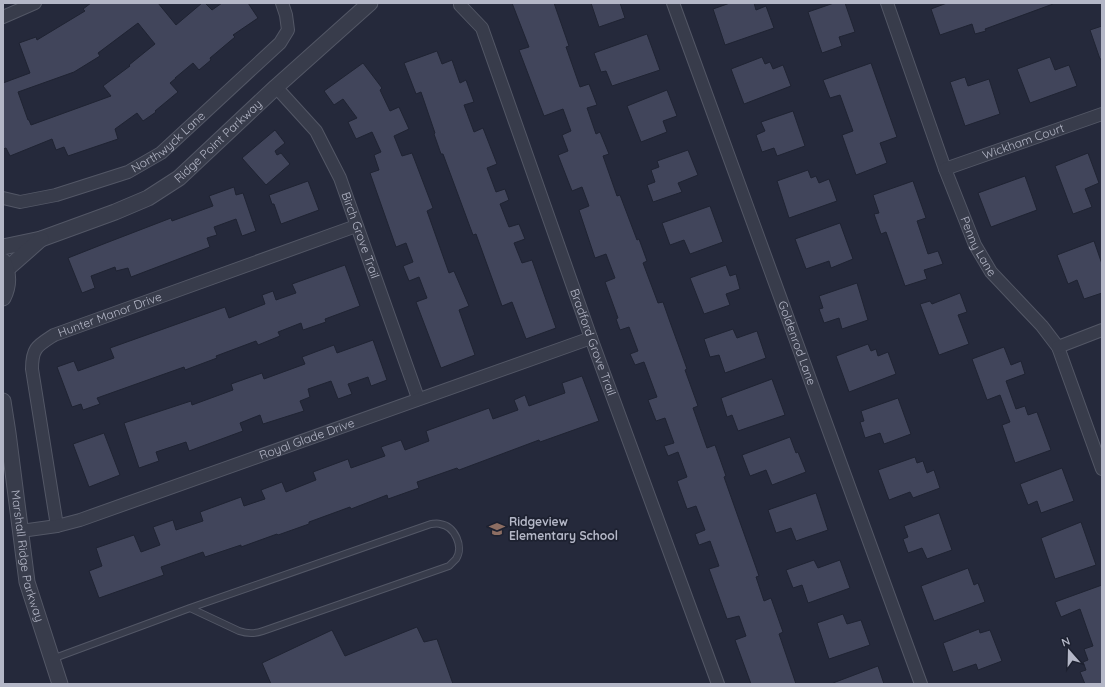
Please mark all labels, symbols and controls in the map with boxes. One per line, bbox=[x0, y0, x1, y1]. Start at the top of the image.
street label: Ridge Point Parkway bbox=[171, 96, 265, 186]
street label: Northwyck Lane bbox=[128, 108, 208, 176]
street label: Wickham Court bbox=[980, 120, 1066, 162]
street label: Birch Grove Trail bbox=[339, 190, 383, 280]
street label: Penny Lane bbox=[957, 214, 999, 280]
street label: Bradford Grove Trail bbox=[567, 286, 620, 398]
street label: Hunter Manor Drive bbox=[56, 289, 164, 340]
street label: Goldenrod Lane bbox=[775, 299, 820, 387]
street label: Royal Glade Drive bbox=[257, 415, 357, 463]
street label: Marshall Ridge Parkway bbox=[8, 489, 47, 624]
place label: Ridgeview Elementary School bbox=[509, 514, 618, 543]
school or university icon: Ridgeview Elementary School bbox=[488, 520, 506, 538]
north arrow bbox=[1049, 631, 1089, 671]
text: N bbox=[1059, 634, 1072, 650]

